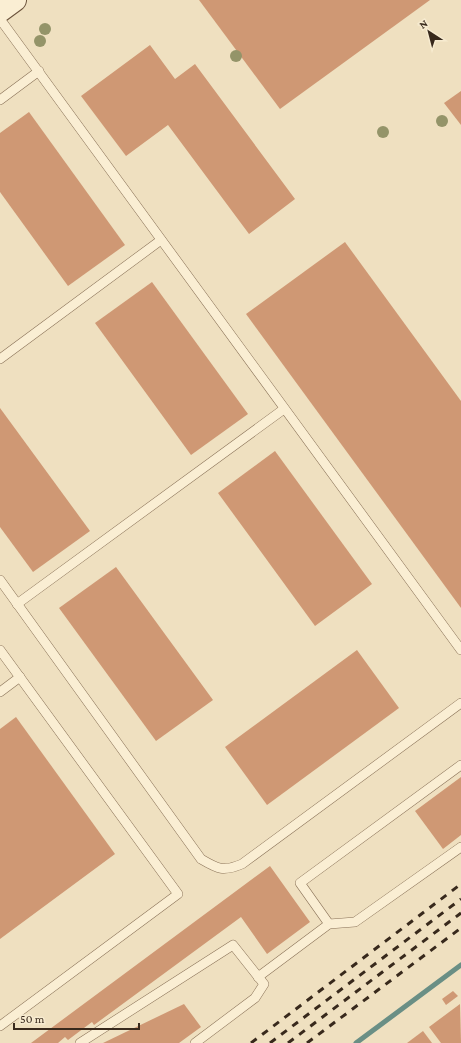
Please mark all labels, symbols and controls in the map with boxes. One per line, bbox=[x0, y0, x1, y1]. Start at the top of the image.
north arrow bbox=[409, 12, 449, 52]
text: N bbox=[417, 17, 430, 31]
scale bar bbox=[14, 1005, 139, 1031]
text: 50 m bbox=[20, 1012, 45, 1026]

